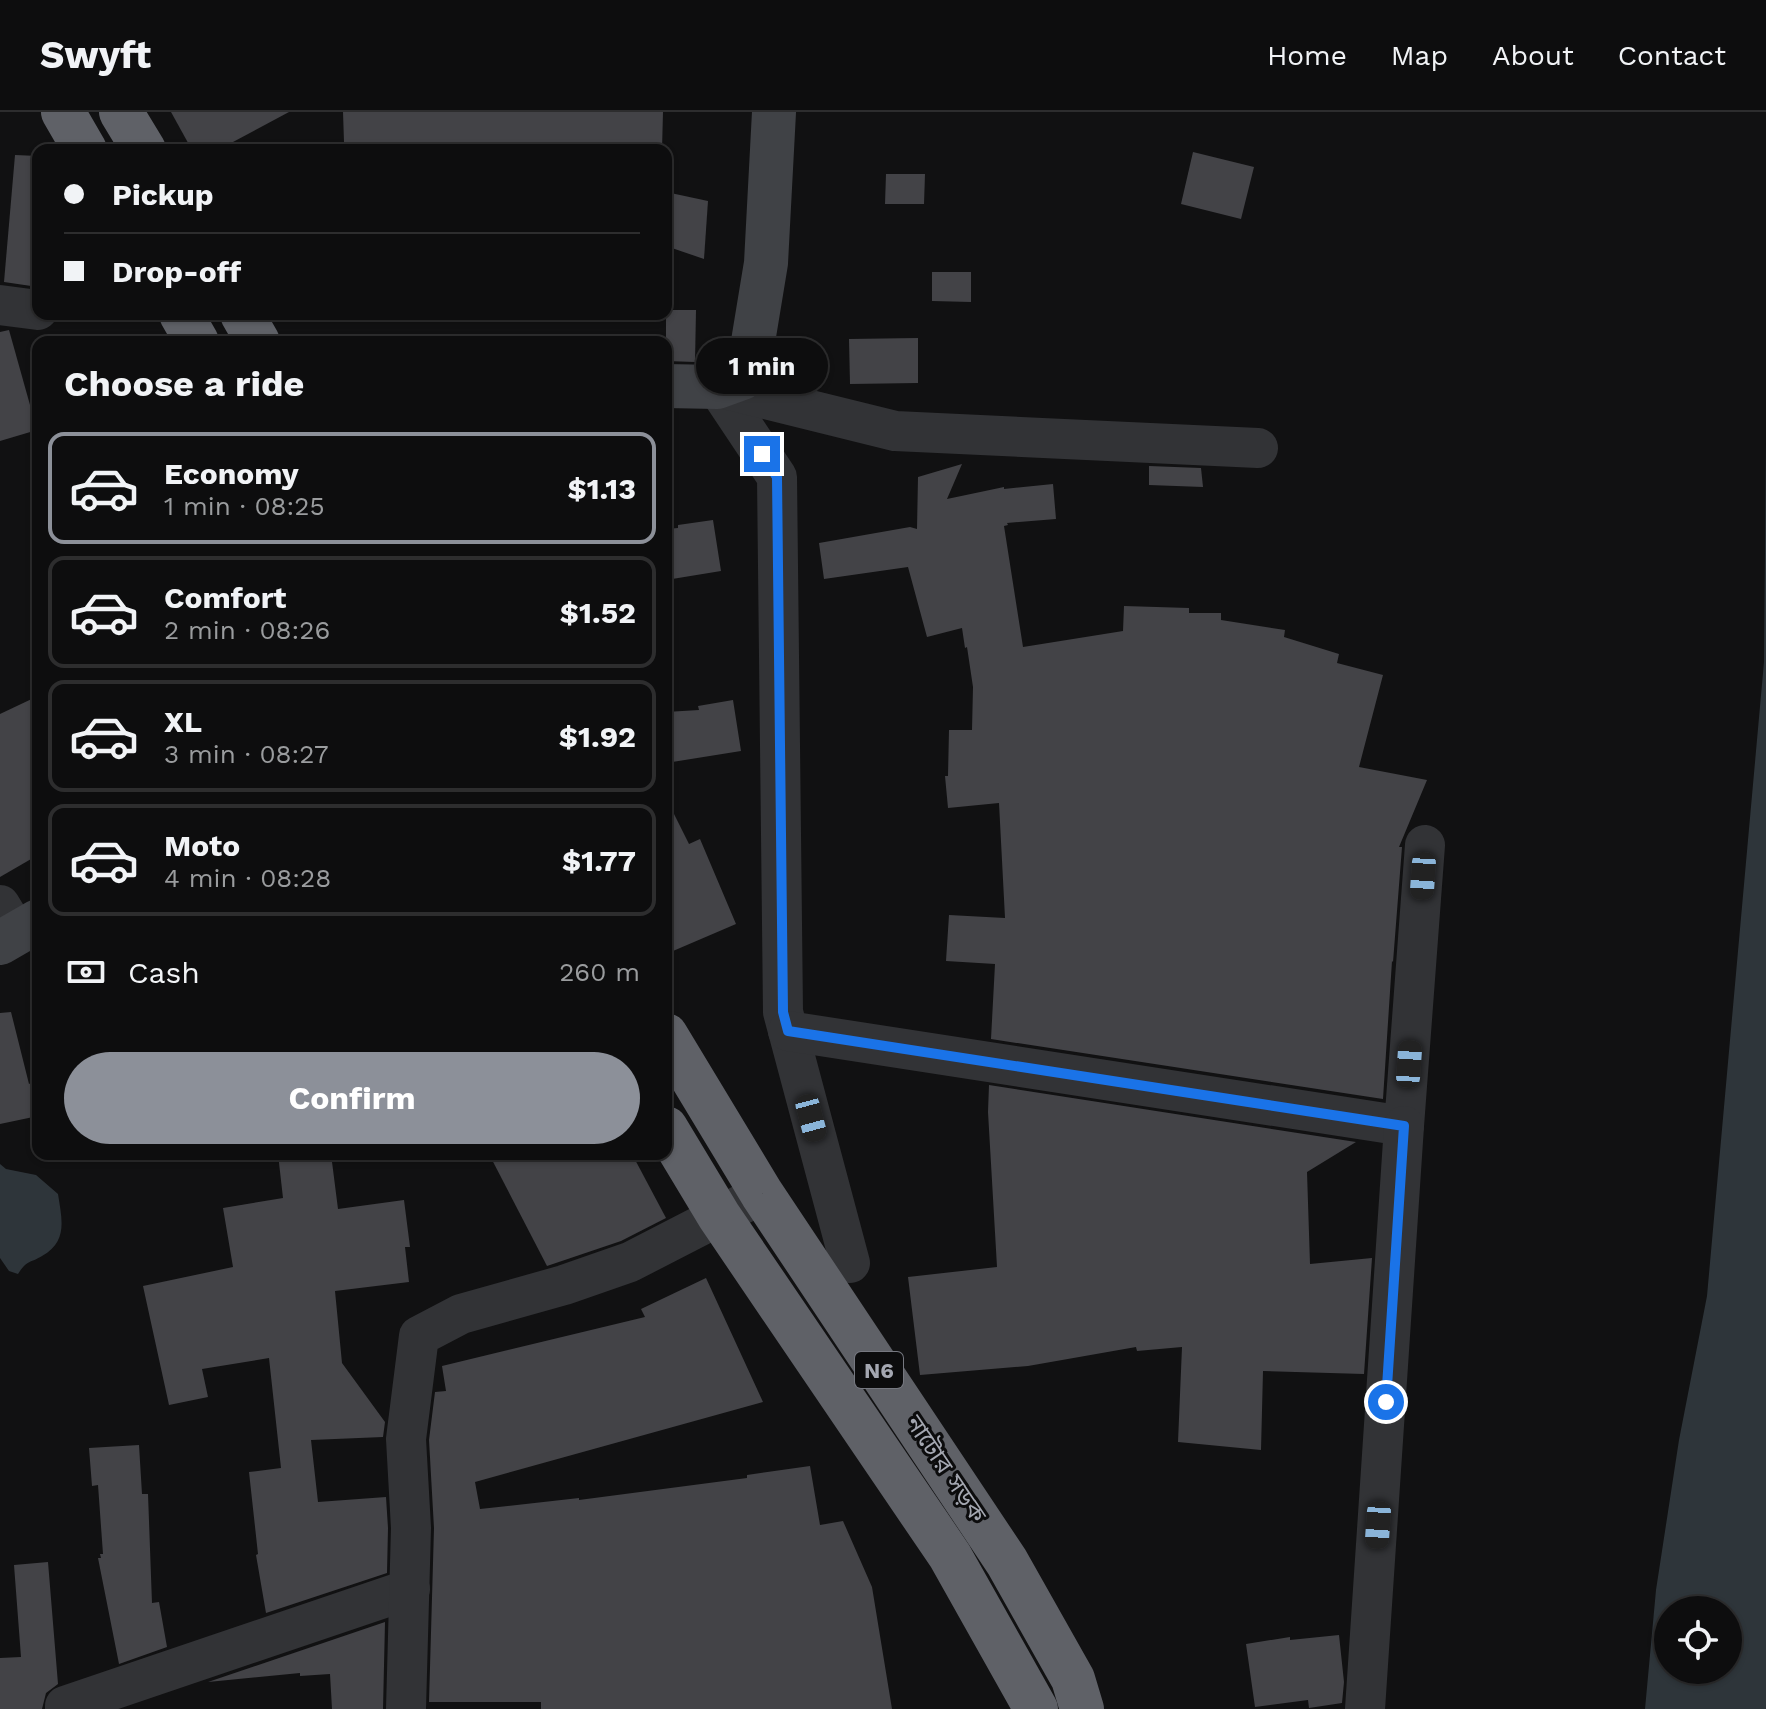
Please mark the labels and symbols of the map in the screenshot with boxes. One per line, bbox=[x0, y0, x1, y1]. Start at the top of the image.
callout: 1 min bbox=[696, 338, 828, 394]
route end bbox=[744, 436, 780, 472]
car bbox=[1409, 851, 1437, 901]
car bbox=[1395, 1039, 1423, 1089]
car bbox=[793, 1092, 829, 1144]
road number: N6 bbox=[855, 1352, 903, 1388]
route start bbox=[1368, 1384, 1404, 1420]
street label: নাটোর সড়ক bbox=[899, 1409, 992, 1528]
car bbox=[1364, 1500, 1392, 1550]

